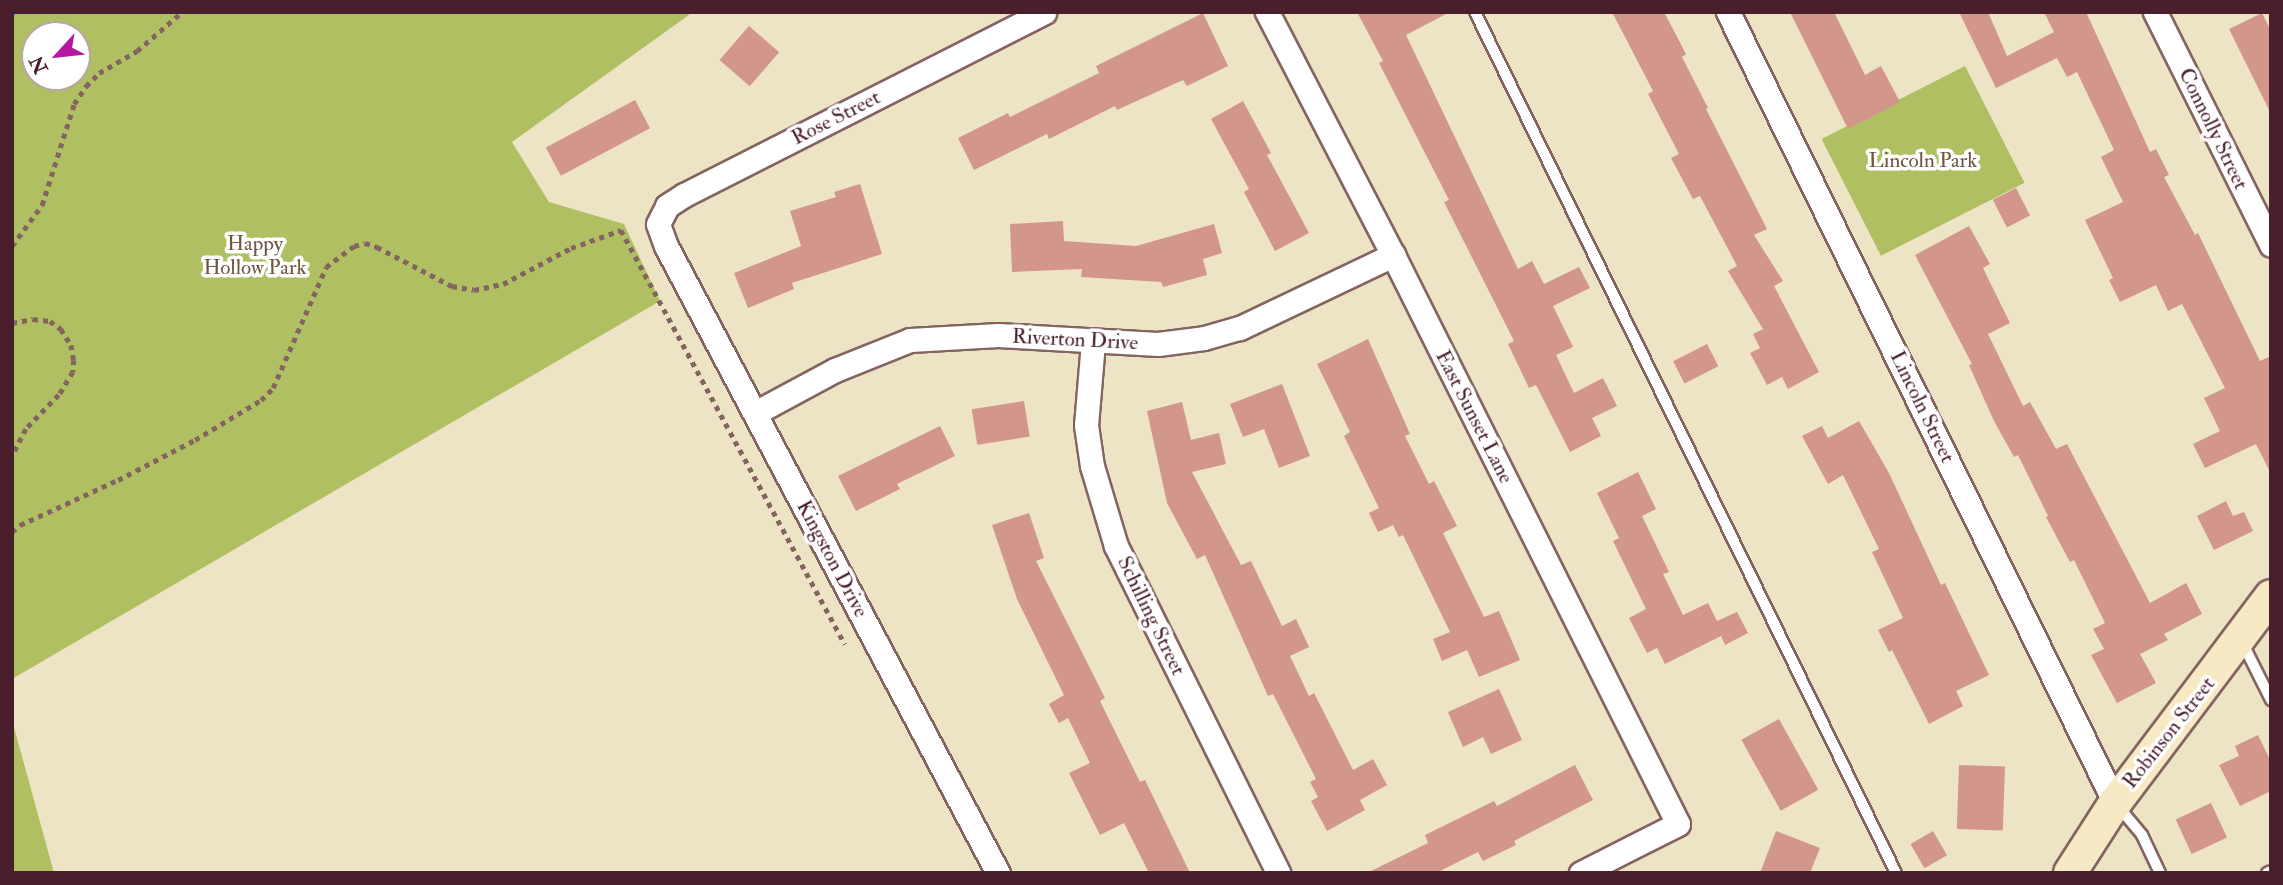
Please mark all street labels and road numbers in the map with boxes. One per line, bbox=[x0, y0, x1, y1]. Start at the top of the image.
street label: Connolly Street bbox=[2173, 64, 2253, 194]
street label: Rose Street bbox=[788, 85, 884, 151]
street label: Riverton Drive bbox=[1011, 324, 1139, 356]
street label: East Sunset Lane bbox=[1430, 346, 1518, 488]
street label: Lincoln Street bbox=[1884, 347, 1960, 467]
street label: Kingston Drive bbox=[791, 496, 873, 622]
street label: Schilling Street bbox=[1111, 552, 1191, 680]
street label: Robinson Street bbox=[2118, 672, 2220, 794]

